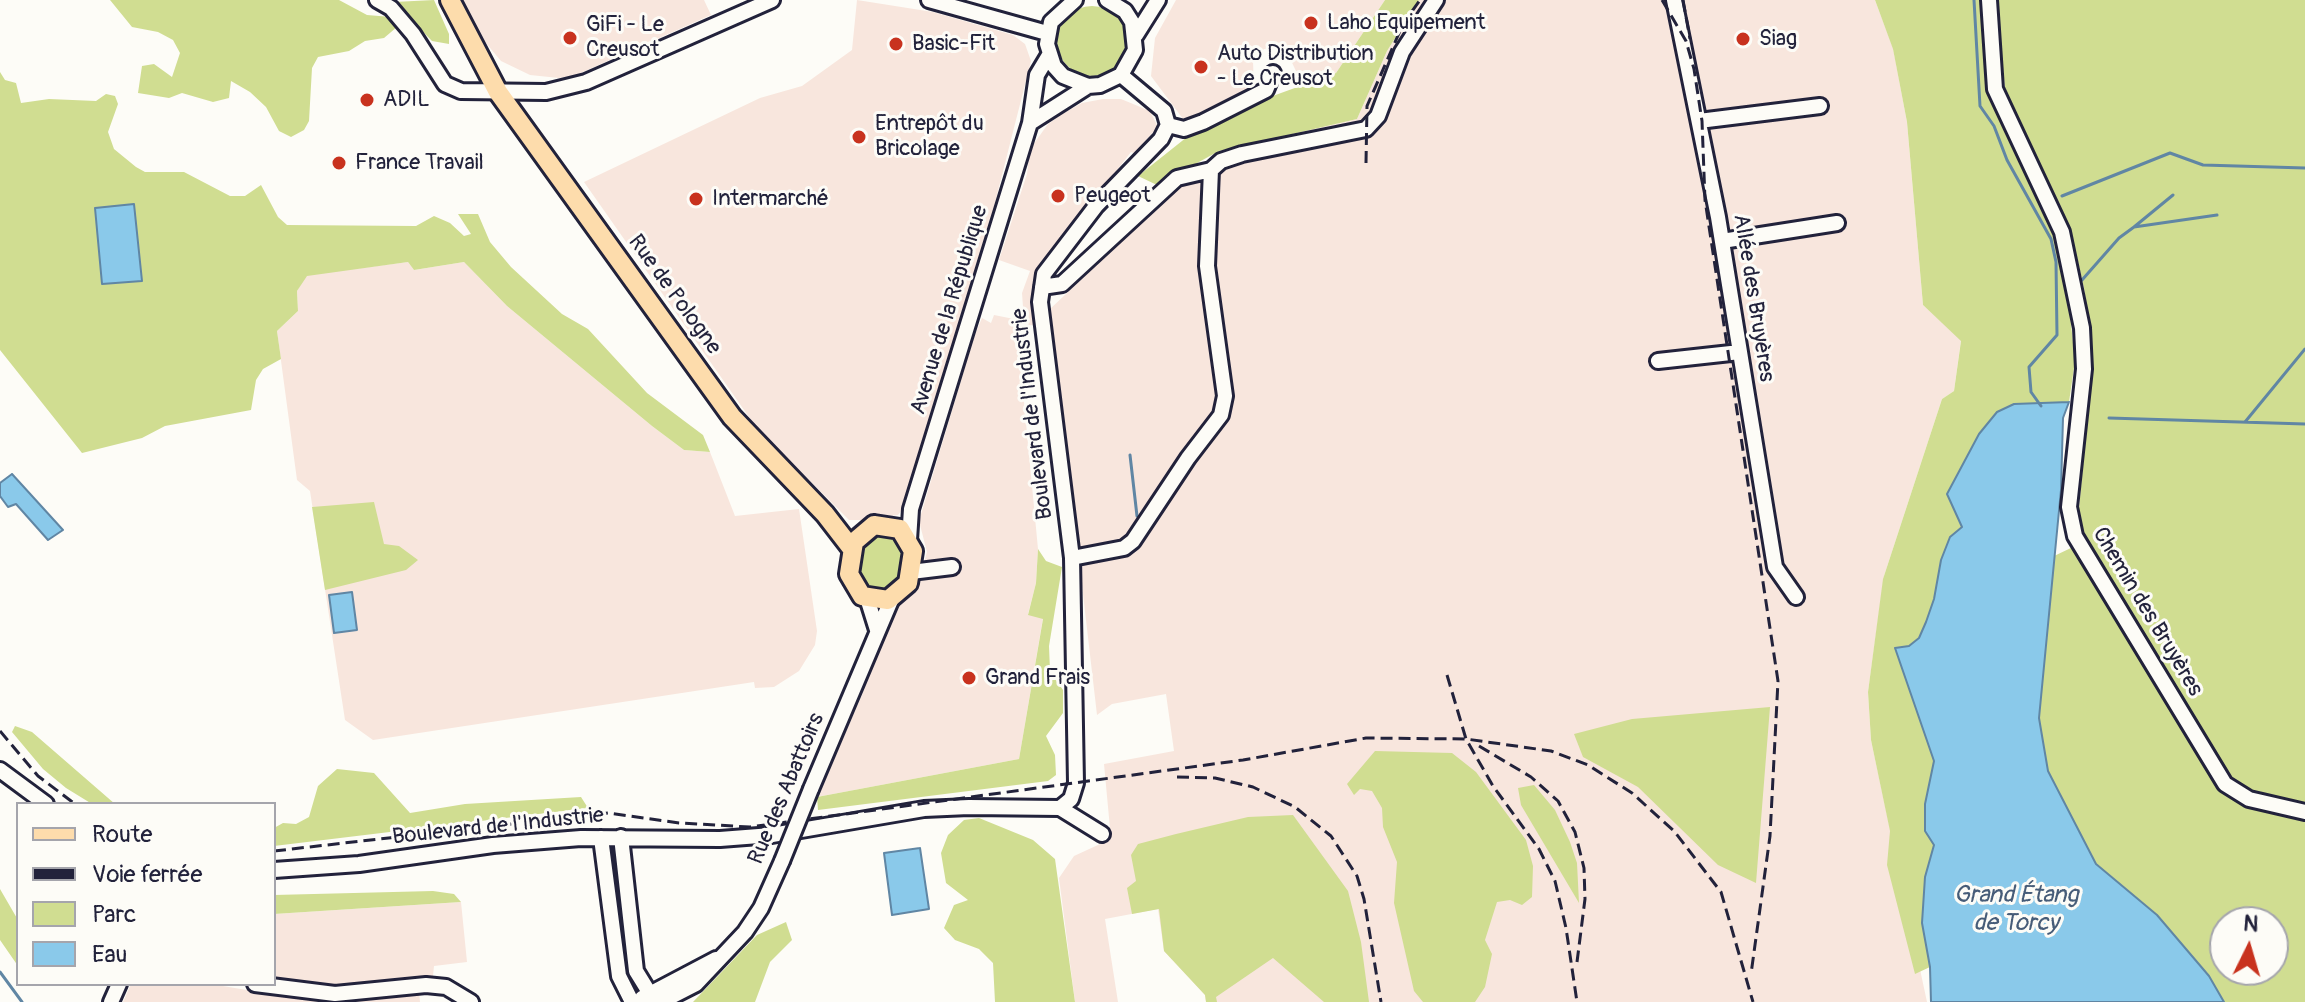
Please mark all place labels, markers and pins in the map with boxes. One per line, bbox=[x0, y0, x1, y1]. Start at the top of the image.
place label: Laho Equipement bbox=[1327, 10, 1485, 36]
place label: GiFi - Le Creusot bbox=[586, 12, 664, 64]
marker: Laho Equipement bbox=[1302, 14, 1320, 32]
place label: Siag bbox=[1759, 26, 1797, 52]
marker: GiFi - Le Creusot bbox=[561, 29, 579, 47]
marker: Siag bbox=[1734, 30, 1752, 48]
place label: Basic-Fit bbox=[912, 31, 995, 57]
marker: Basic-Fit bbox=[887, 35, 905, 53]
place label: Auto Distribution - Le Creusot bbox=[1217, 41, 1374, 92]
marker: Auto Distribution - Le Creusot bbox=[1192, 58, 1210, 76]
place label: ADIL bbox=[383, 87, 430, 113]
marker: ADIL bbox=[358, 91, 376, 109]
place label: Entrepôt du Bricolage bbox=[875, 111, 984, 162]
marker: Entrepôt du Bricolage bbox=[850, 128, 868, 146]
place label: France Travail bbox=[355, 150, 484, 176]
marker: France Travail bbox=[330, 154, 348, 172]
place label: Peugeot bbox=[1074, 183, 1151, 209]
place label: Intermarché bbox=[712, 186, 829, 212]
marker: Peugeot bbox=[1049, 187, 1067, 205]
marker: Intermarché bbox=[687, 190, 705, 208]
place label: Grand Frais bbox=[985, 665, 1090, 691]
marker: Grand Frais bbox=[960, 669, 978, 687]

